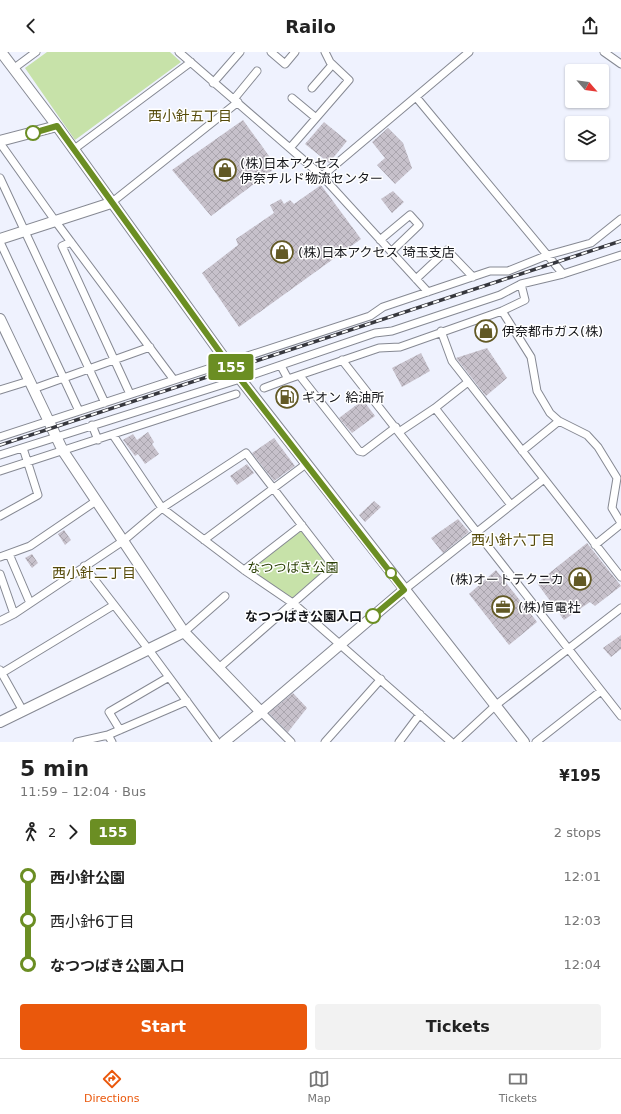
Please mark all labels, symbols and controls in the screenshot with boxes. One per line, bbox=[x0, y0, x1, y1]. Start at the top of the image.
icon: back bbox=[20, 15, 42, 37]
icon: share bbox=[579, 15, 601, 37]
text: Railo bbox=[285, 16, 336, 37]
north arrow bbox=[565, 64, 609, 108]
map controls bbox=[565, 64, 609, 160]
district label: 西小針五丁目 bbox=[148, 108, 232, 124]
button: layers bbox=[565, 116, 609, 160]
unlabelled marker bbox=[25, 125, 41, 141]
place label: (株)日本アクセス 伊奈チルド物流センター bbox=[240, 156, 383, 186]
shop icon: (株)日本アクセス 伊奈チルド物流センター bbox=[212, 157, 238, 183]
shop icon: (株)日本アクセス 埼玉支店 bbox=[269, 239, 295, 265]
place label: (株)日本アクセス 埼玉支店 bbox=[298, 245, 455, 260]
shop icon: 伊奈都市ガス(株) bbox=[473, 318, 499, 344]
place label: 伊奈都市ガス(株) bbox=[502, 324, 603, 339]
line badge: 155 bbox=[208, 354, 254, 380]
text: 155 bbox=[216, 359, 246, 375]
fuel station icon: ギオン 給油所 bbox=[274, 384, 300, 410]
place label: ギオン 給油所 bbox=[302, 390, 384, 405]
district label: 西小針六丁目 bbox=[471, 532, 555, 548]
park label: なつつばき公園 bbox=[247, 560, 339, 575]
district label: 西小針二丁目 bbox=[52, 565, 136, 581]
shop icon: (株)オートテクニカ bbox=[567, 566, 593, 592]
unlabelled marker bbox=[385, 567, 397, 579]
place label: (株)オートテクニカ bbox=[450, 572, 564, 587]
office icon: (株)恒電社 bbox=[490, 594, 516, 620]
place label: (株)恒電社 bbox=[518, 600, 580, 615]
marker: なつつばき公園入口 bbox=[365, 608, 381, 624]
place label: なつつばき公園入口 bbox=[245, 609, 362, 624]
text: 5 min bbox=[20, 756, 89, 781]
text: ¥195 bbox=[559, 767, 601, 785]
text: 11:59 – 12:04 · Bus bbox=[20, 784, 146, 799]
icon: walk bbox=[20, 821, 42, 843]
icon: forward bbox=[62, 821, 84, 843]
text: 155 bbox=[98, 824, 128, 840]
text: 2 bbox=[48, 825, 56, 840]
text: 2 stops bbox=[554, 825, 601, 840]
text: 西小針公園 bbox=[50, 869, 125, 887]
text: 12:01 bbox=[564, 869, 601, 884]
text: 西小針6丁目 bbox=[50, 913, 135, 931]
text: 12:03 bbox=[564, 913, 601, 928]
text: なつつばき公園入口 bbox=[50, 957, 185, 975]
text: 12:04 bbox=[564, 957, 601, 972]
button: Start bbox=[20, 1004, 307, 1050]
button: Tickets bbox=[315, 1004, 601, 1050]
tab: Directions bbox=[84, 1068, 139, 1105]
tab: Map bbox=[307, 1068, 331, 1105]
tab: Tickets bbox=[499, 1068, 537, 1105]

